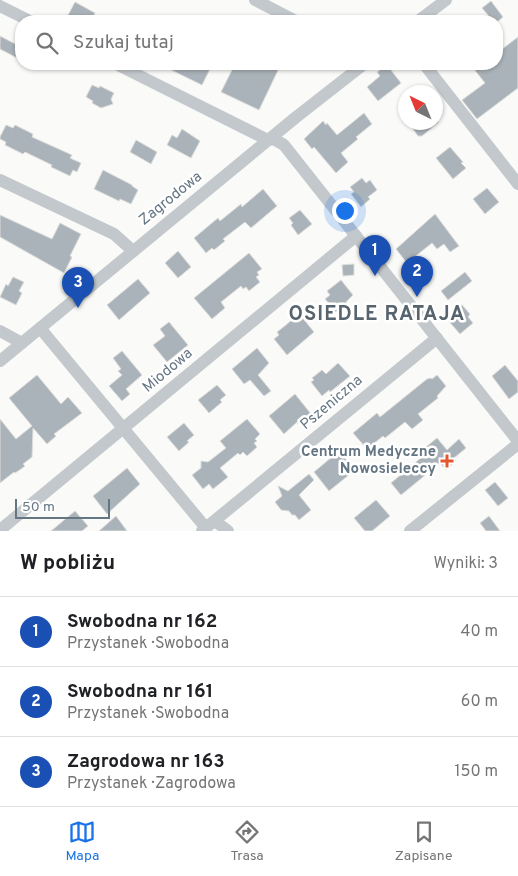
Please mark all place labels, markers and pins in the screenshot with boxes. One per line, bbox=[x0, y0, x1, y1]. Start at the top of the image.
pin: 1 bbox=[359, 235, 391, 276]
pin: 2 bbox=[401, 256, 433, 297]
pin: 3 bbox=[62, 267, 94, 308]
place label: Centrum Medyczne Nowosieleccy bbox=[301, 443, 436, 479]
marker: Centrum Medyczne Nowosieleccy bbox=[440, 454, 454, 468]

